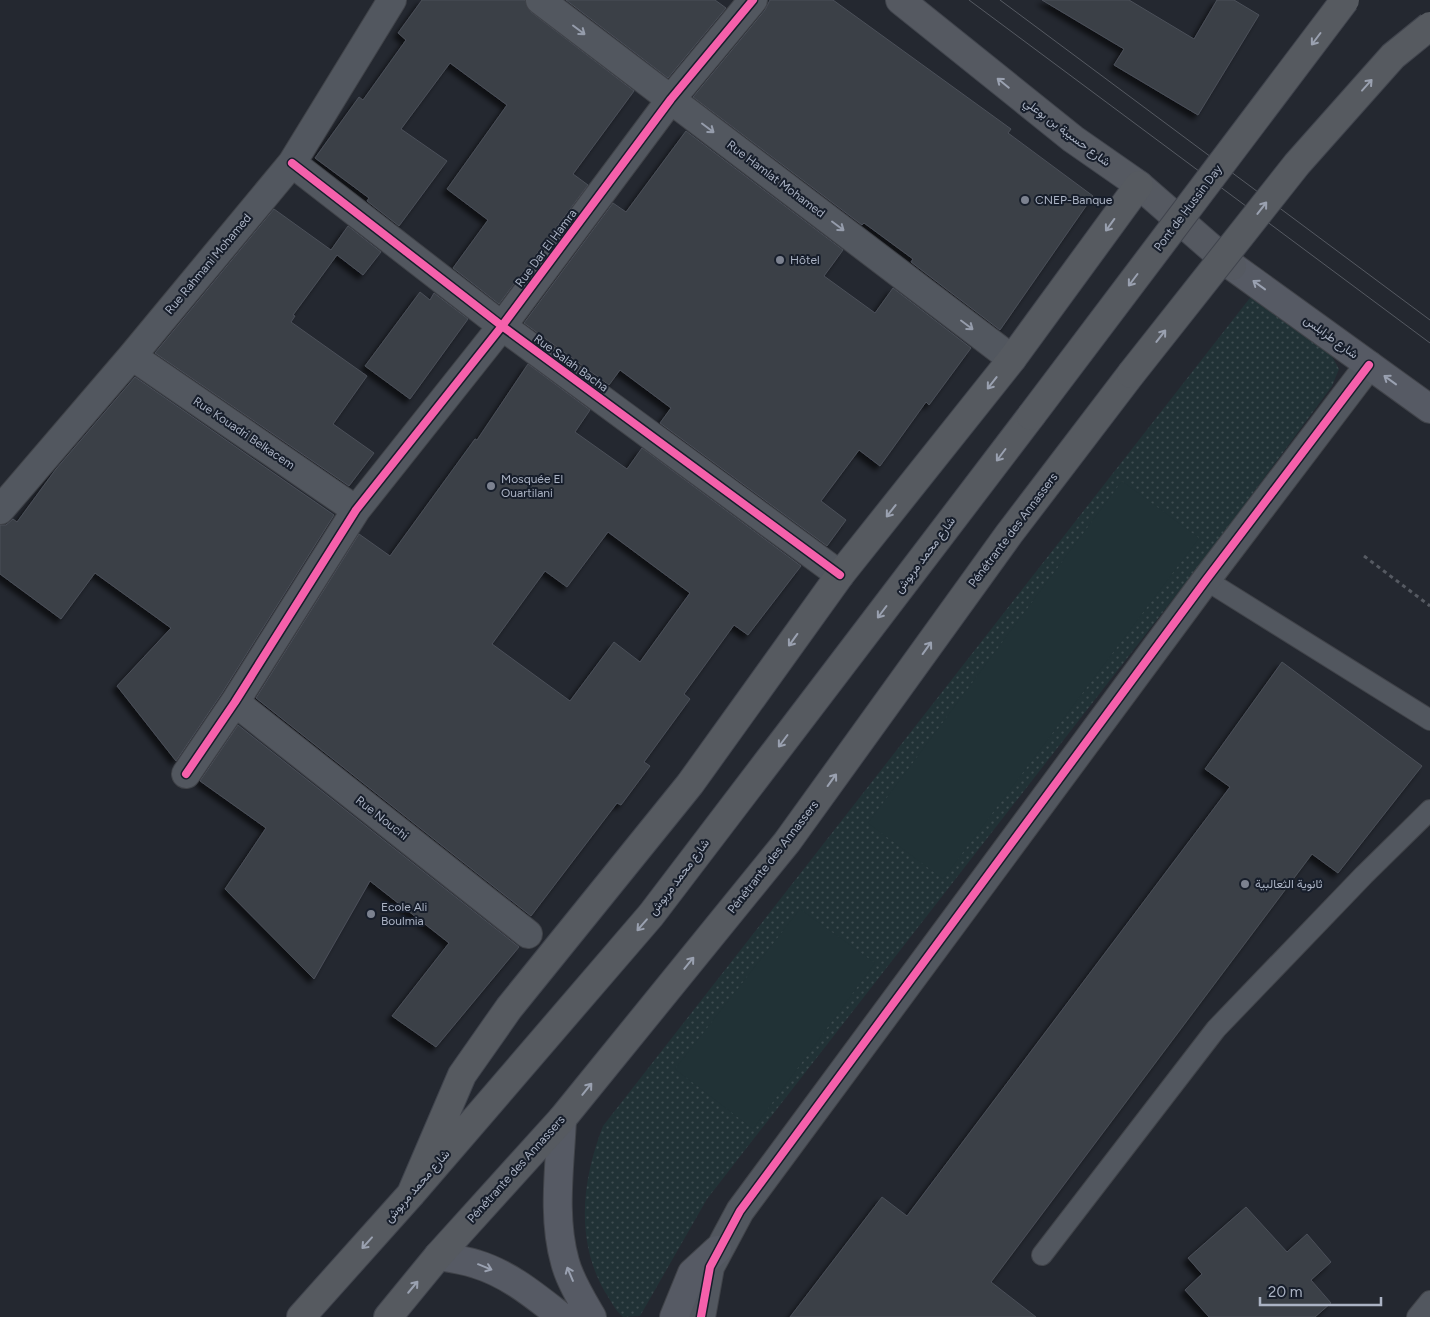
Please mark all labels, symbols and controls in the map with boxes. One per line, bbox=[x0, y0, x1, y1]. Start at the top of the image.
one-way arrow bbox=[572, 24, 585, 35]
one-way arrow bbox=[1311, 32, 1321, 46]
one-way arrow bbox=[997, 77, 1010, 88]
one-way arrow bbox=[1362, 78, 1373, 91]
street label: شارع حسيبة بن بوعلي bbox=[1019, 95, 1113, 172]
one-way arrow bbox=[701, 123, 715, 133]
street label: Rue Hamlat Mohamed bbox=[724, 138, 828, 220]
street label: Pont de Hussin Day bbox=[1151, 162, 1225, 254]
place label: CNEP-Banque bbox=[1035, 193, 1113, 207]
marker: CNEP-Banque bbox=[1019, 194, 1031, 206]
one-way arrow bbox=[1256, 202, 1267, 215]
street label: Rue Dar El Hamra bbox=[512, 207, 580, 289]
street label: Rue Rahmani Mohamed bbox=[162, 211, 254, 317]
one-way arrow bbox=[1105, 218, 1115, 232]
one-way arrow bbox=[831, 221, 844, 232]
place label: Hôtel bbox=[790, 253, 820, 267]
marker: Hôtel bbox=[774, 254, 786, 266]
one-way arrow bbox=[1128, 273, 1139, 286]
one-way arrow bbox=[1252, 280, 1266, 290]
street label: شارع طرابلس bbox=[1300, 313, 1361, 363]
one-way arrow bbox=[960, 319, 973, 330]
one-way arrow bbox=[1155, 329, 1166, 342]
street label: Rue Salah Bacha bbox=[531, 331, 611, 395]
one-way arrow bbox=[1384, 375, 1398, 385]
one-way arrow bbox=[987, 376, 998, 389]
street label: Rue Kouadri Belkacem bbox=[191, 394, 297, 472]
one-way arrow bbox=[996, 448, 1006, 462]
street label: Pénétrante des Annassers bbox=[966, 470, 1061, 590]
place label: Mosquée El Ouartilani bbox=[501, 472, 563, 500]
marker: Mosquée El Ouartilani bbox=[485, 480, 497, 492]
one-way arrow bbox=[886, 504, 897, 517]
street label: شارع محمد مربوش bbox=[892, 514, 960, 597]
one-way arrow bbox=[876, 605, 887, 618]
one-way arrow bbox=[788, 633, 798, 647]
one-way arrow bbox=[922, 641, 932, 655]
one-way arrow bbox=[778, 734, 788, 748]
one-way arrow bbox=[827, 773, 837, 787]
street label: Rue Nouchi bbox=[353, 793, 411, 843]
street label: Pénétrante des Annassers bbox=[725, 798, 822, 916]
street label: شارع محمد مربوش bbox=[646, 836, 714, 919]
place label: ثانوية الثعالبية bbox=[1255, 877, 1323, 892]
marker: ثانوية الثعالبية bbox=[1239, 878, 1251, 890]
place label: Ecole Ali Boulmia bbox=[381, 900, 427, 928]
marker: Ecole Ali Boulmia bbox=[365, 908, 377, 920]
one-way arrow bbox=[636, 919, 647, 932]
one-way arrow bbox=[684, 956, 695, 969]
one-way arrow bbox=[581, 1083, 592, 1096]
street label: Pénétrante des Annassers bbox=[464, 1112, 568, 1225]
street label: شارع محمد مربوش bbox=[382, 1147, 454, 1227]
one-way arrow bbox=[361, 1237, 373, 1250]
one-way arrow bbox=[477, 1263, 493, 1272]
one-way arrow bbox=[564, 1267, 574, 1282]
scale bar bbox=[1260, 1274, 1381, 1306]
one-way arrow bbox=[407, 1280, 418, 1293]
text: 20 m bbox=[1268, 1283, 1302, 1301]

